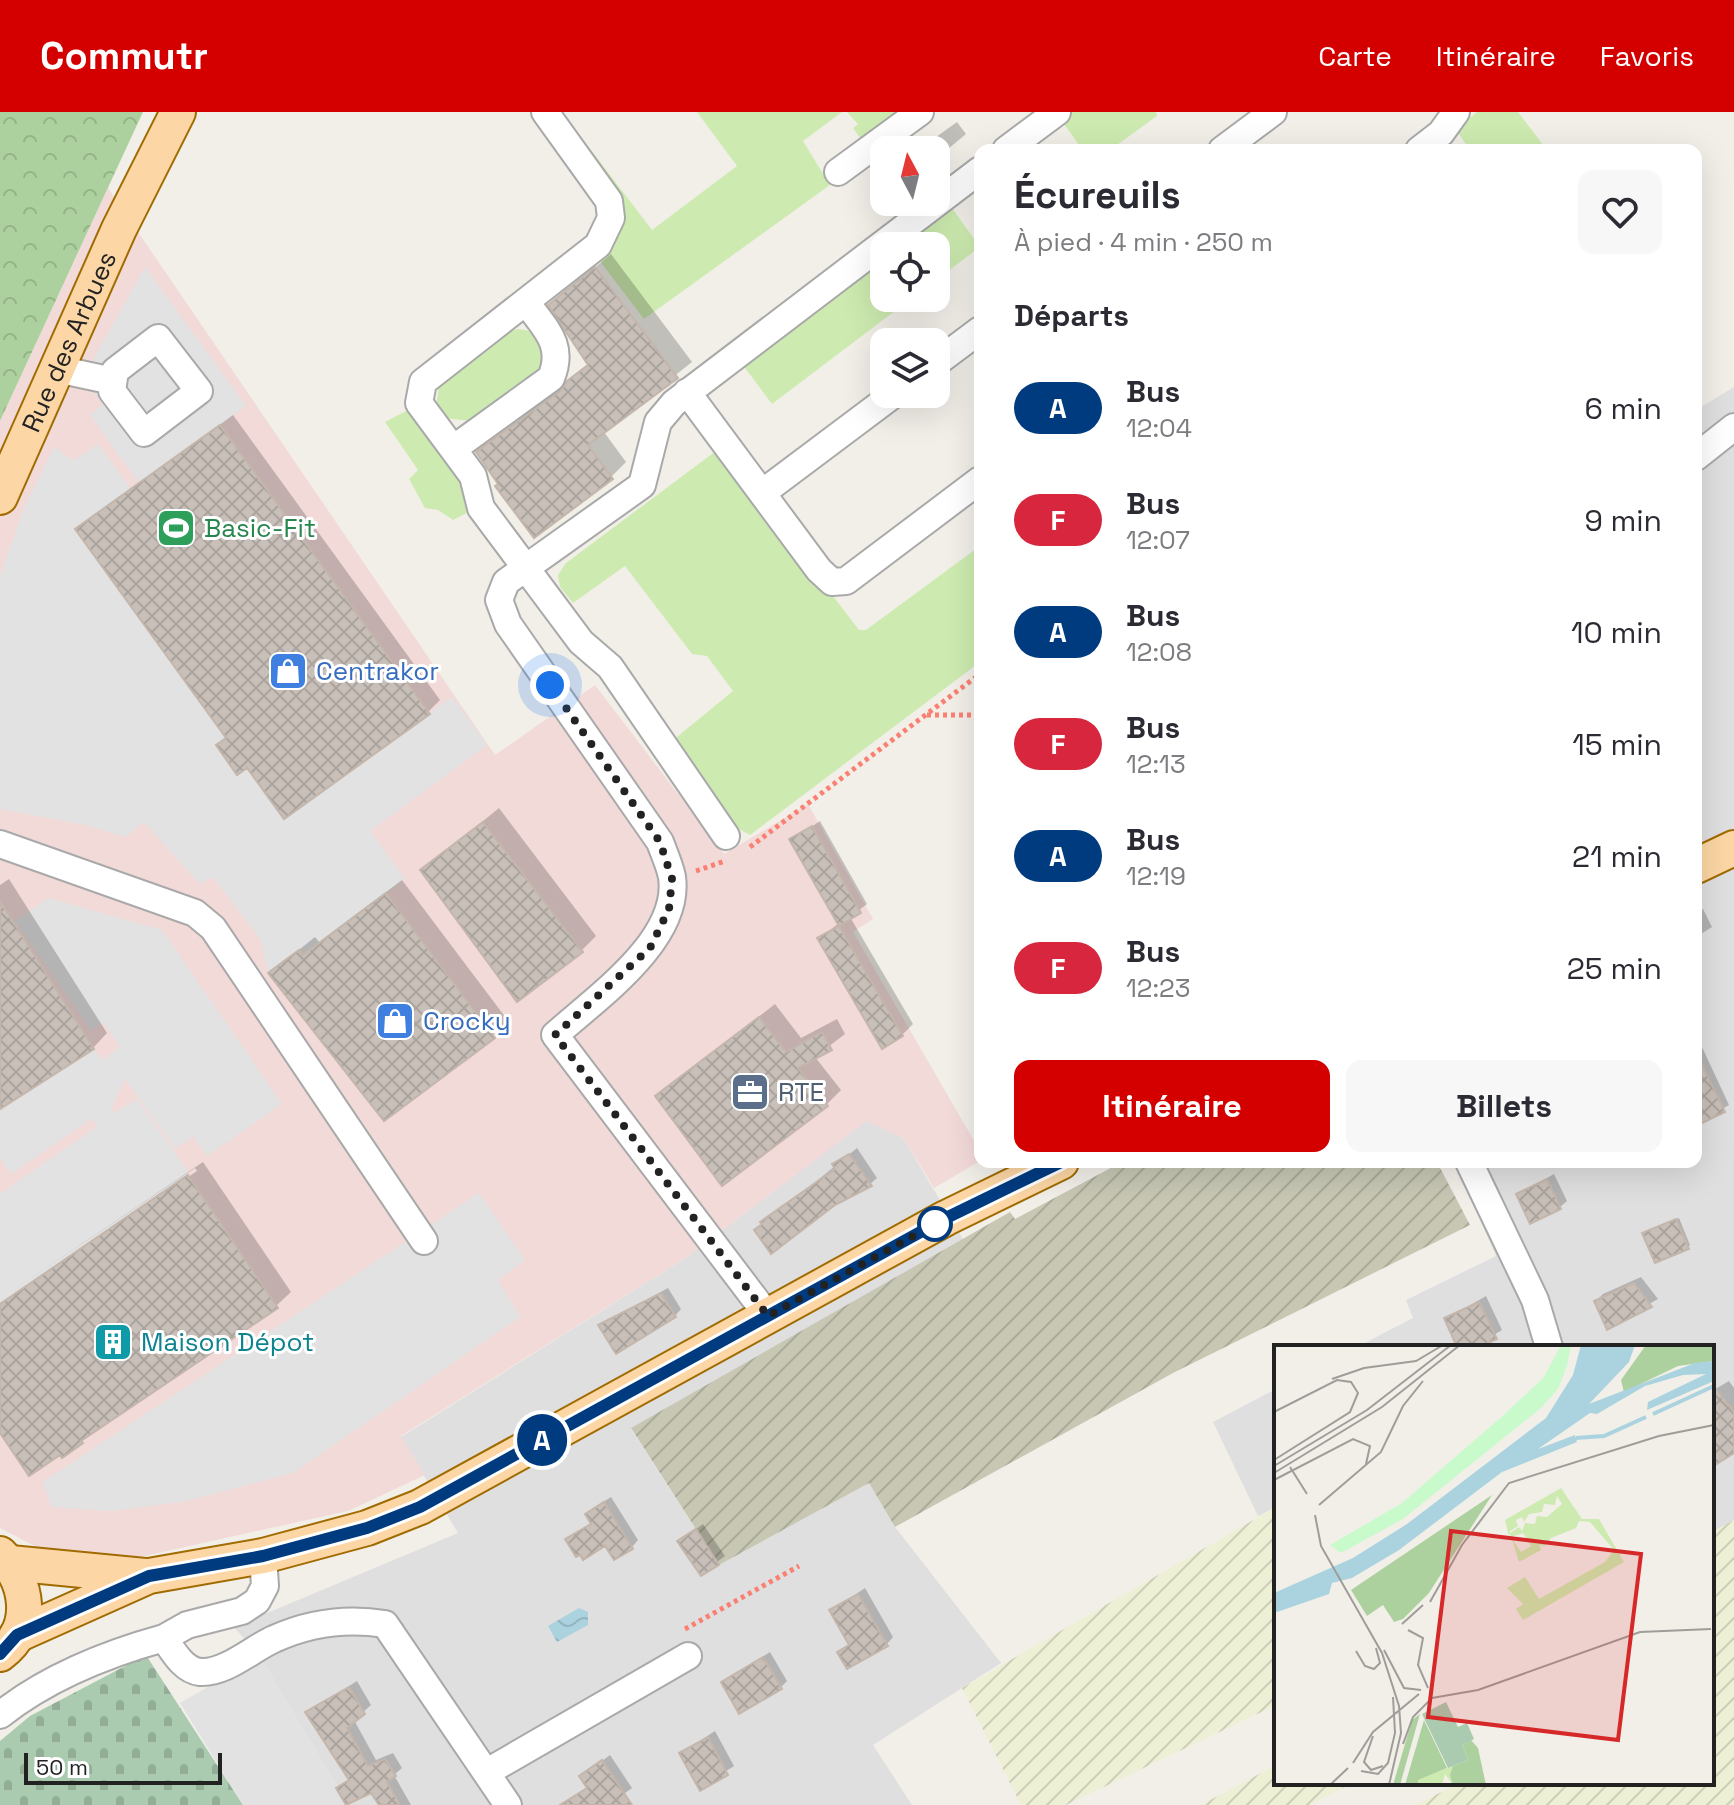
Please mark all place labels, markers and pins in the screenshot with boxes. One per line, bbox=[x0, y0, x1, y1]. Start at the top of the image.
sports icon: Basic-Fit bbox=[155, 507, 197, 549]
place label: Basic-Fit bbox=[204, 511, 316, 545]
shop icon: Centrakor bbox=[267, 650, 309, 692]
place label: Centrakor bbox=[316, 654, 439, 688]
shop icon: Crocky bbox=[374, 1000, 416, 1042]
place label: Crocky bbox=[423, 1004, 511, 1038]
office icon: RTE bbox=[729, 1071, 771, 1113]
place label: RTE bbox=[778, 1075, 824, 1109]
unlabelled marker bbox=[918, 1207, 952, 1241]
building icon: Maison Dépot bbox=[92, 1321, 134, 1363]
place label: Maison Dépot bbox=[141, 1325, 314, 1359]

